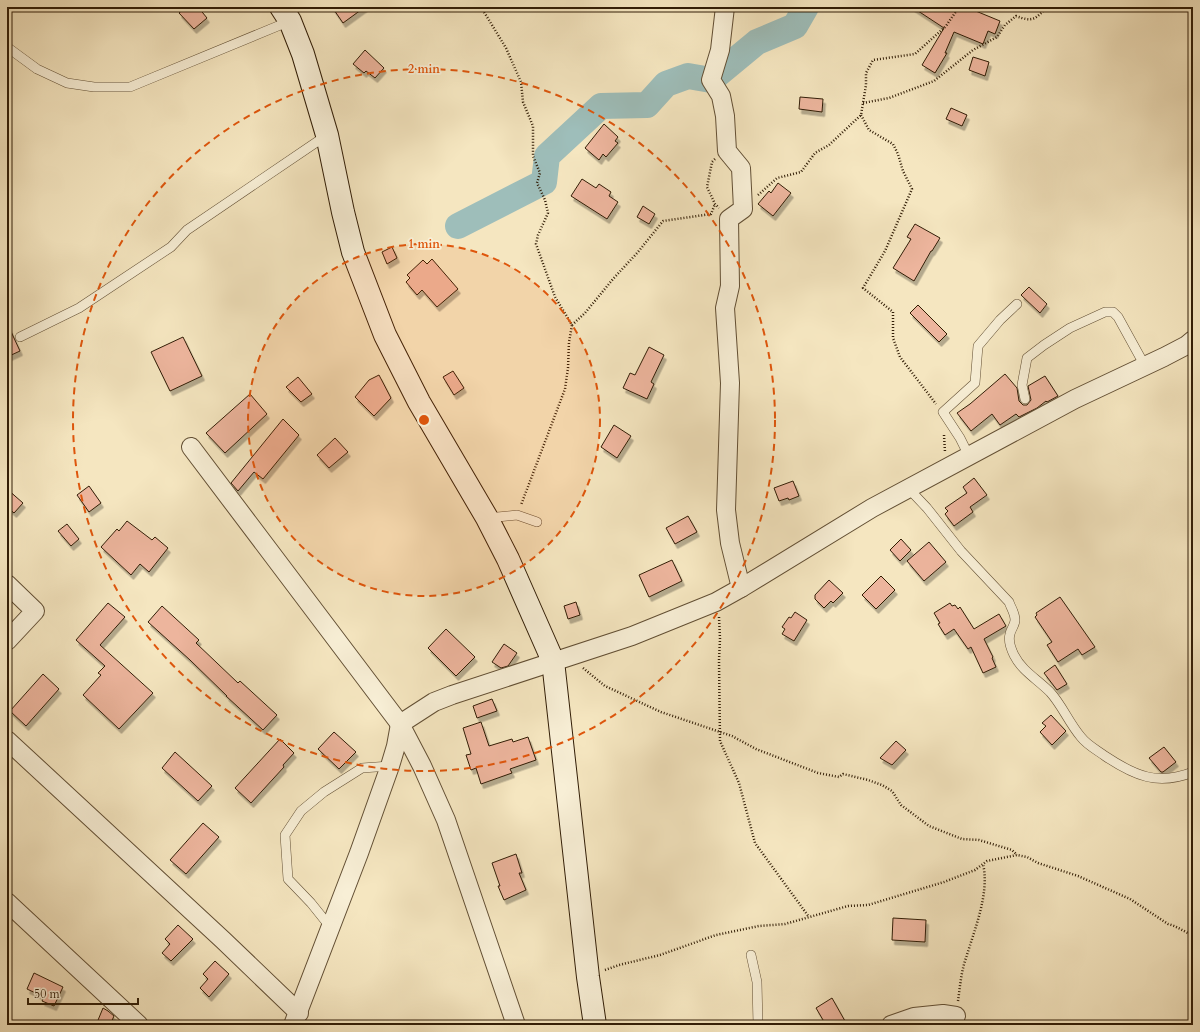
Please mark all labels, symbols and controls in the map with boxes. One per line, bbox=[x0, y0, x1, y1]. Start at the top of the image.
text: 2 min bbox=[408, 61, 440, 77]
text: 1 min bbox=[408, 236, 440, 252]
centre of rings bbox=[417, 413, 431, 427]
scale bar bbox=[28, 980, 138, 1006]
text: 50 m bbox=[34, 986, 61, 1002]

